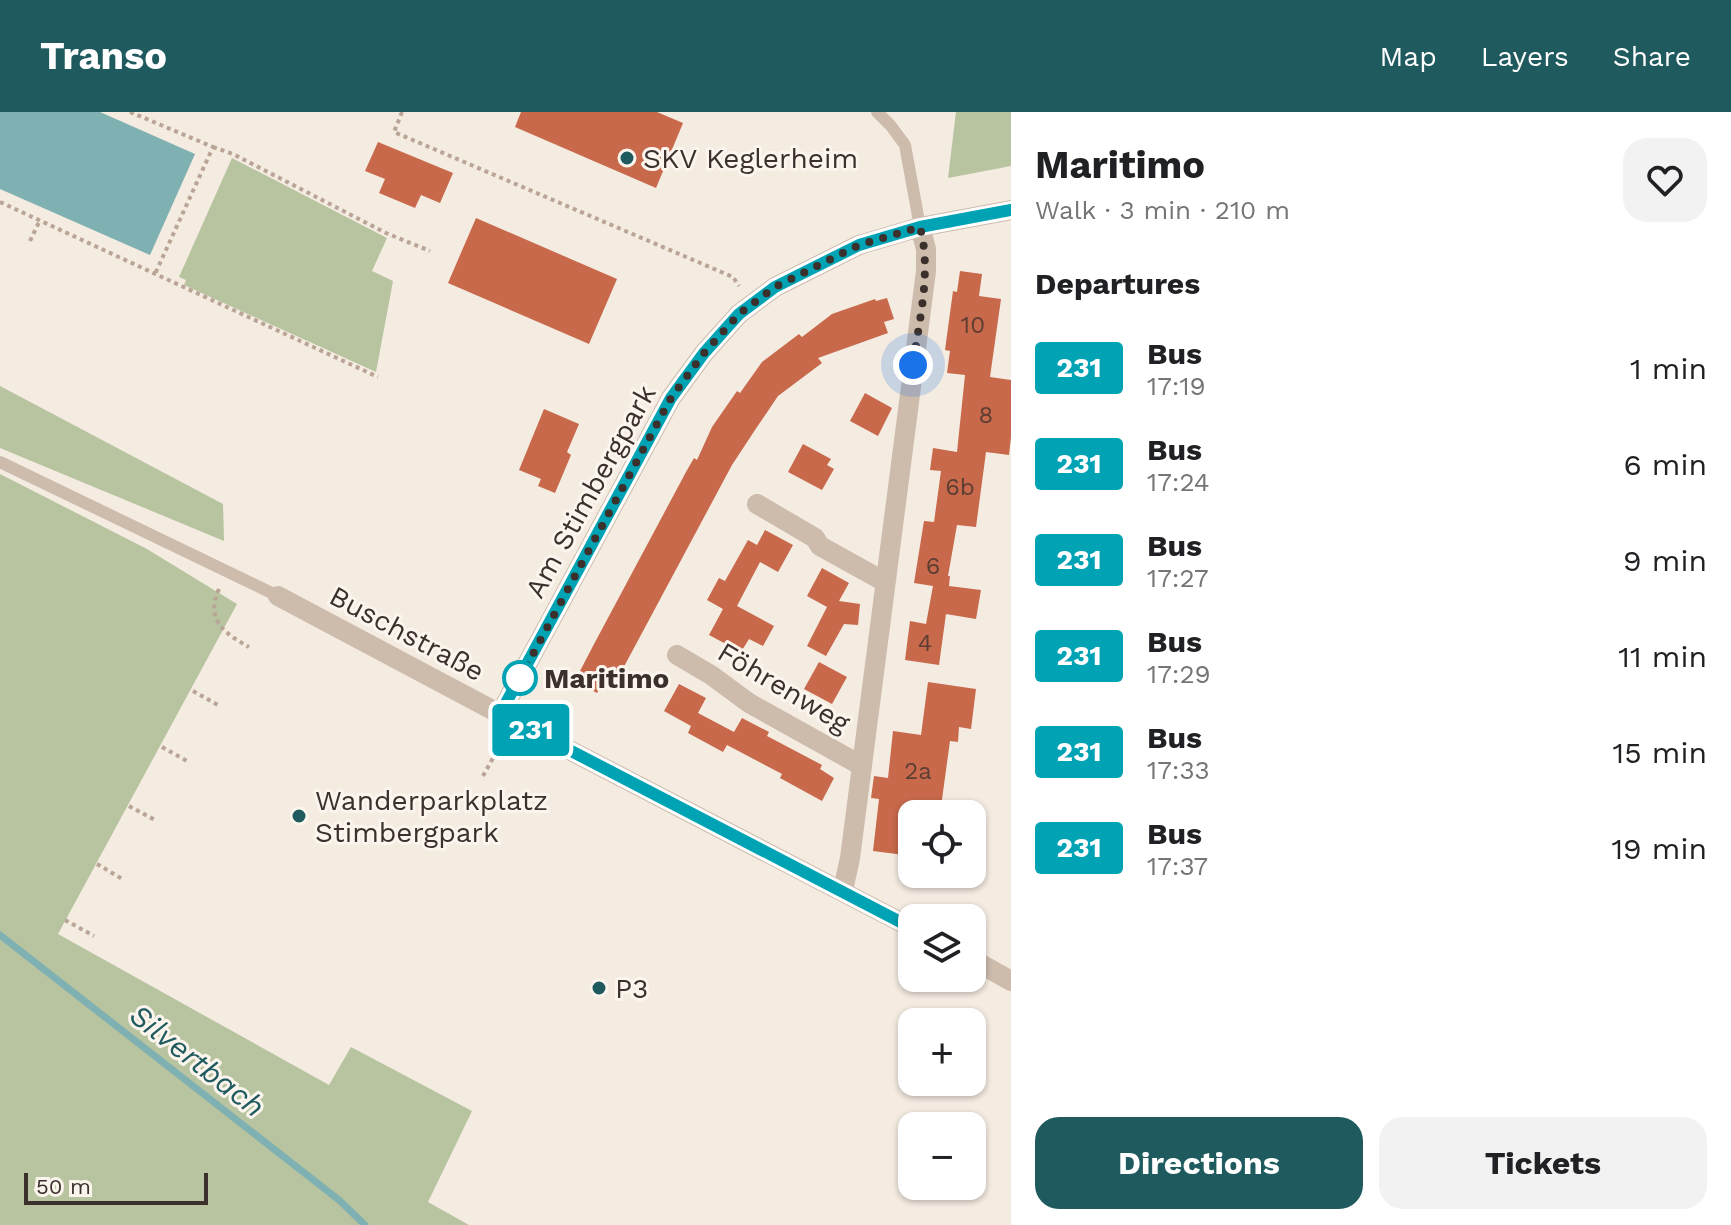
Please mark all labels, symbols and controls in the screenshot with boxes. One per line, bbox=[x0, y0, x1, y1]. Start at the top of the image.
text: Transo bbox=[40, 34, 167, 78]
text: Map bbox=[1380, 40, 1437, 73]
text: Layers bbox=[1481, 40, 1569, 73]
text: Share bbox=[1613, 40, 1691, 73]
button: heart bbox=[1623, 138, 1707, 222]
place label: SKV Keglerheim bbox=[643, 142, 858, 175]
text: Maritimo bbox=[1035, 143, 1205, 187]
marker: SKV Keglerheim bbox=[618, 149, 636, 167]
text: Walk · 3 min · 210 m bbox=[1035, 195, 1290, 225]
text: Departures bbox=[1035, 266, 1200, 301]
house number: 10 bbox=[961, 311, 985, 339]
text: Bus bbox=[1147, 336, 1202, 371]
your location bbox=[893, 345, 933, 385]
text: 231 bbox=[1056, 351, 1102, 384]
text: 1 min bbox=[1630, 351, 1707, 386]
text: 17:19 bbox=[1147, 371, 1206, 401]
street label: Am Stimbergpark bbox=[518, 379, 663, 604]
house number: 8 bbox=[979, 401, 993, 429]
text: Bus bbox=[1147, 432, 1202, 467]
text: 231 bbox=[1056, 447, 1102, 480]
text: 6 min bbox=[1623, 447, 1707, 482]
text: 17:24 bbox=[1147, 467, 1210, 497]
house number: 6b bbox=[945, 473, 975, 501]
text: Bus bbox=[1147, 528, 1202, 563]
text: 231 bbox=[1056, 543, 1102, 576]
text: 9 min bbox=[1623, 543, 1707, 578]
house number: 6 bbox=[926, 552, 940, 580]
text: 17:27 bbox=[1147, 563, 1209, 593]
street label: Buschstraße bbox=[324, 579, 490, 688]
text: Bus bbox=[1147, 624, 1202, 659]
house number: 4 bbox=[918, 629, 932, 657]
street label: Föhrenweg bbox=[712, 635, 856, 740]
text: 231 bbox=[1056, 639, 1102, 672]
text: 11 min bbox=[1618, 639, 1707, 674]
text: 17:29 bbox=[1147, 659, 1211, 689]
marker: Maritimo bbox=[503, 661, 537, 695]
place label: Maritimo bbox=[544, 662, 669, 695]
line badge: 231 bbox=[485, 704, 577, 756]
text: 231 bbox=[508, 713, 554, 746]
text: Bus bbox=[1147, 720, 1202, 755]
text: 231 bbox=[1056, 735, 1102, 768]
text: 15 min bbox=[1612, 735, 1707, 770]
text: 17:33 bbox=[1147, 755, 1210, 785]
house number: 2a bbox=[904, 757, 932, 785]
place label: Wanderparkplatz Stimbergpark bbox=[315, 784, 548, 849]
map controls bbox=[898, 800, 986, 1200]
button: locate bbox=[898, 800, 986, 888]
marker: Wanderparkplatz Stimbergpark bbox=[290, 807, 308, 825]
text: Bus bbox=[1147, 816, 1202, 851]
text: 231 bbox=[1056, 831, 1102, 864]
text: 19 min bbox=[1611, 831, 1707, 866]
text: 17:37 bbox=[1147, 851, 1208, 881]
button: layers bbox=[898, 904, 986, 992]
place label: P3 bbox=[615, 972, 648, 1005]
marker: P3 bbox=[590, 979, 608, 997]
water label: Silvertbach bbox=[123, 997, 272, 1124]
button: + bbox=[898, 1008, 986, 1096]
button: − bbox=[898, 1112, 986, 1200]
button: Directions bbox=[1035, 1117, 1363, 1209]
button: Tickets bbox=[1379, 1117, 1707, 1209]
scale bar bbox=[24, 1169, 208, 1205]
text: 50 m bbox=[36, 1174, 91, 1199]

